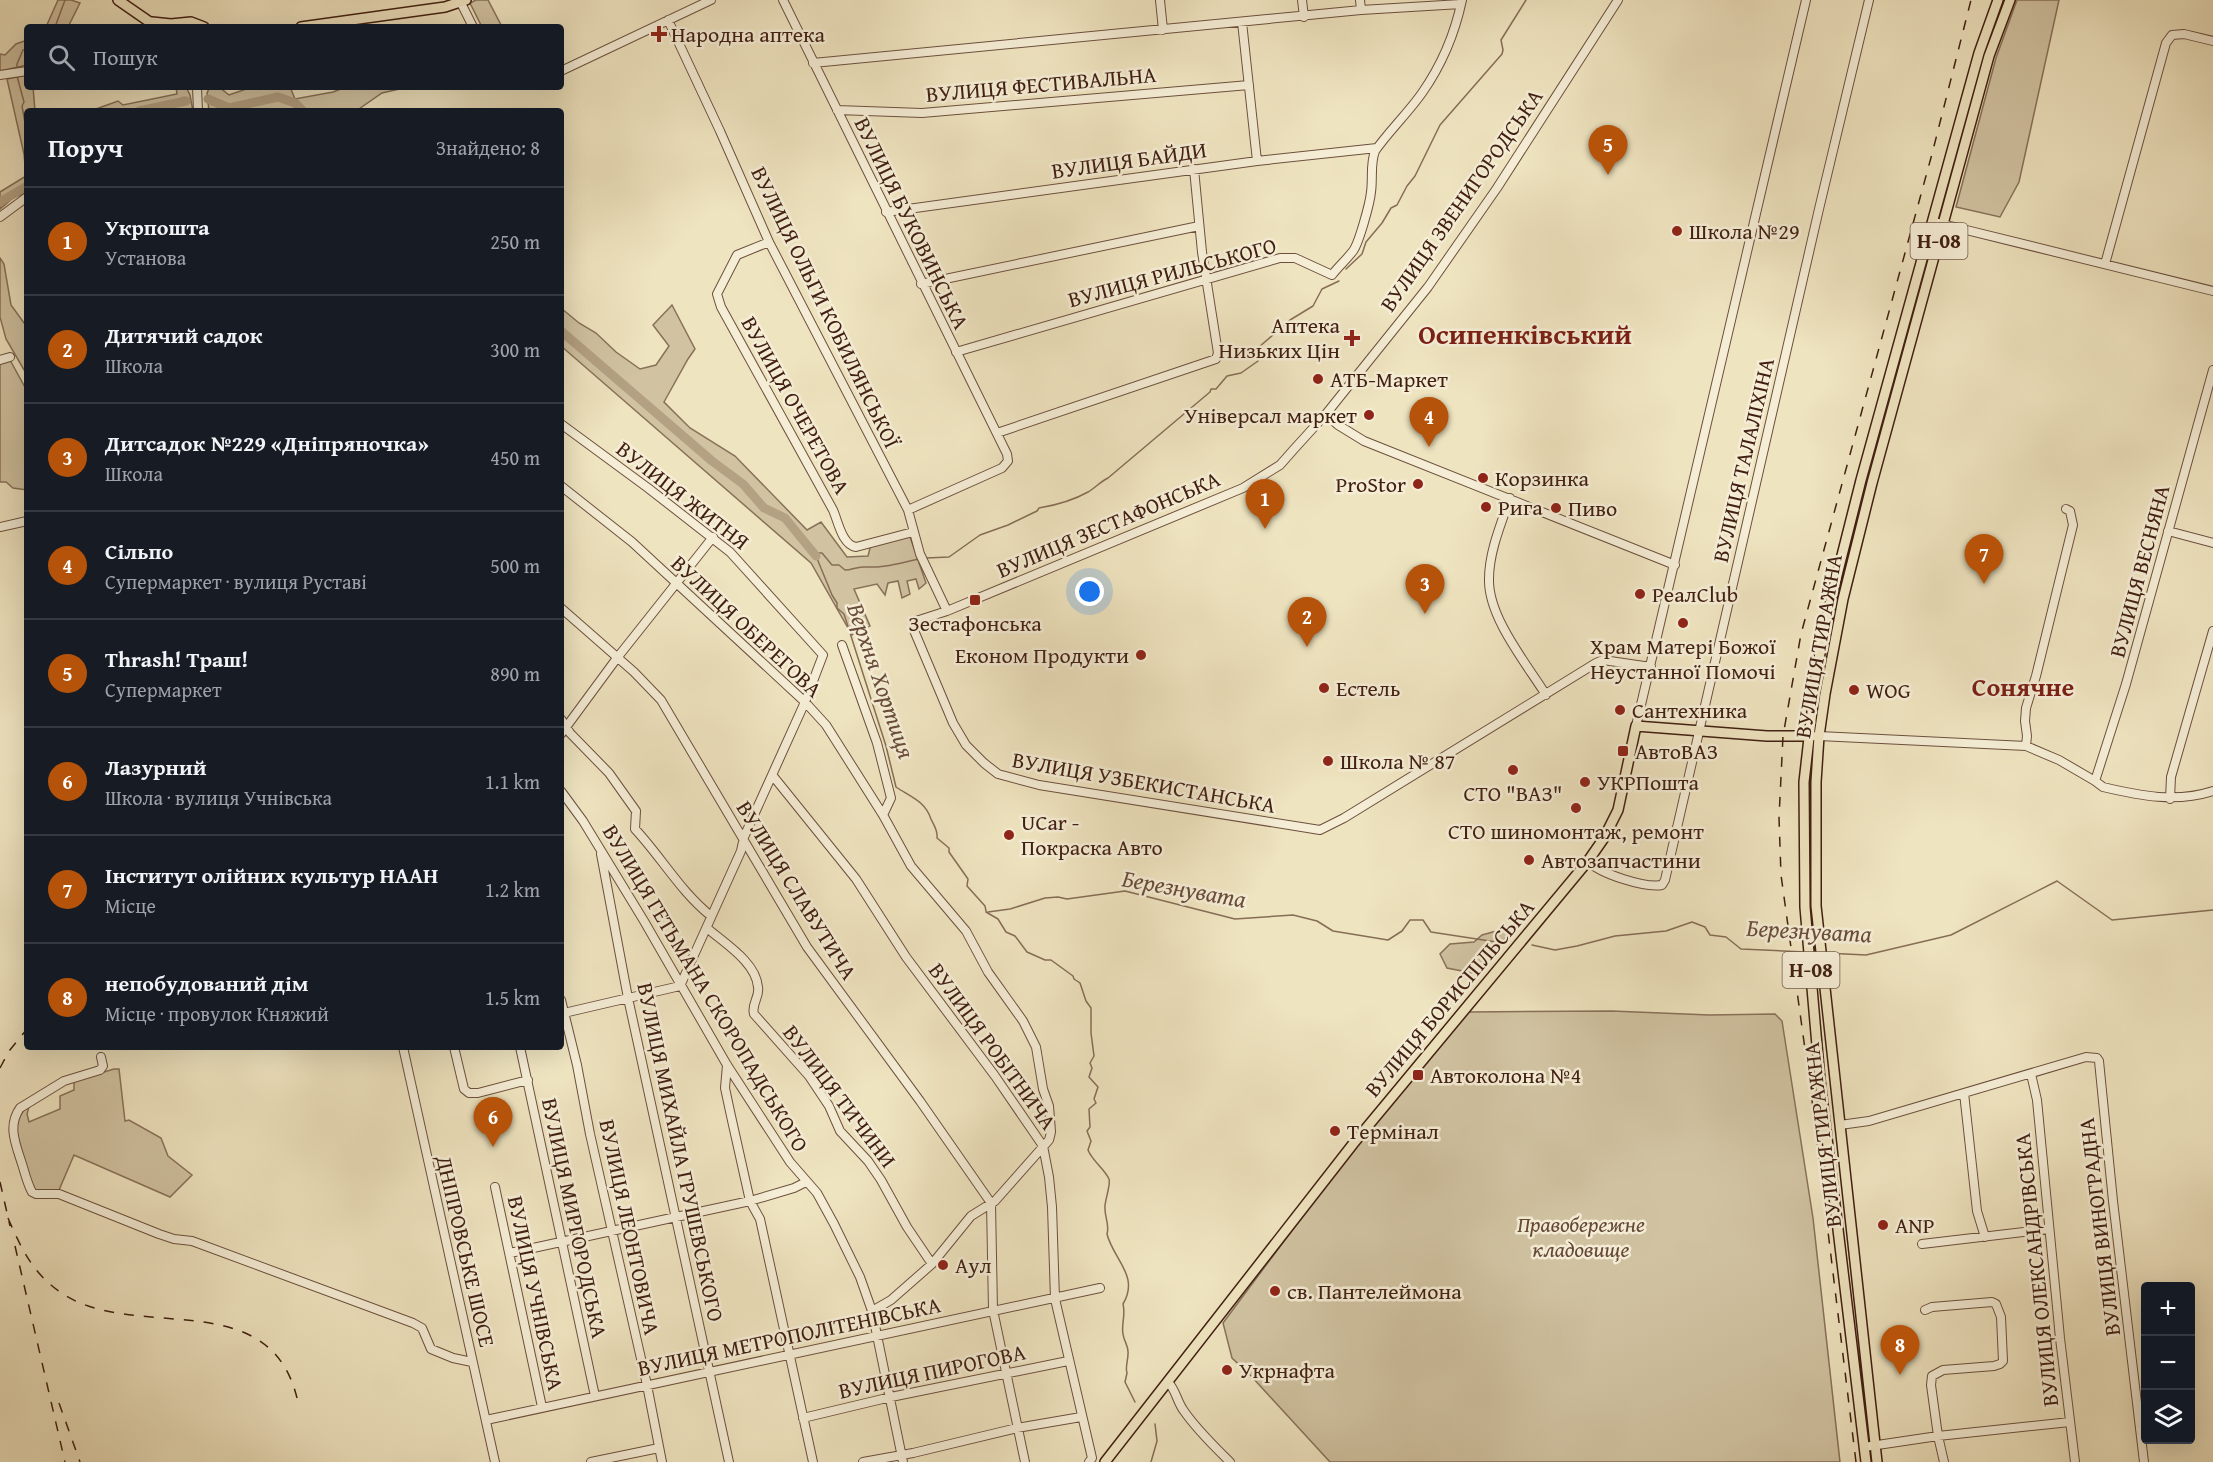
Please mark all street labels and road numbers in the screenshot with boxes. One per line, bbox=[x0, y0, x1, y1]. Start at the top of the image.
street label: ВУЛИЦЯ ФЕСТИВАЛЬНА bbox=[924, 58, 1158, 110]
street label: ВУЛИЦЯ ЗВЕНИГОРОДСЬКА bbox=[1372, 82, 1551, 318]
street label: ВУЛИЦЯ БУКОВИНСЬКА bbox=[847, 112, 978, 335]
street label: ВУЛИЦЯ БАЙДИ bbox=[1049, 133, 1209, 187]
street label: ВУЛИЦЯ ОЛЬГИ КОБИЛЯНСЬКОЇ bbox=[744, 161, 908, 454]
road number: Н-08 bbox=[1910, 223, 1968, 259]
street label: ВУЛИЦЯ РИЛЬСЬКОГО bbox=[1064, 229, 1280, 315]
street label: ВУЛИЦЯ ОЧЕРЕТОВА bbox=[734, 310, 859, 500]
street label: ВУЛИЦЯ ТАЛАЛІХІНА bbox=[1704, 354, 1782, 565]
street label: ВУЛИЦЯ ЖИТНЯ bbox=[610, 433, 756, 557]
street label: ВУЛИЦЯ ЗЕСТАФОНСЬКА bbox=[991, 462, 1225, 586]
street label: ВУЛИЦЯ ВЕСНЯНА bbox=[2101, 480, 2178, 661]
street label: ВУЛИЦЯ ОБЕРЕГОВА bbox=[664, 547, 830, 705]
street label: ВУЛИЦЯ ТИРАЖНА bbox=[1786, 551, 1850, 741]
street label: ВУЛИЦЯ УЗБЕКИСТАНСЬКА bbox=[1010, 743, 1279, 821]
street label: ВУЛИЦЯ СЛАВУТИЧА bbox=[729, 794, 865, 986]
street label: ВУЛИЦЯ ГЕТЬМАНА СКОРОПАДСЬКОГО bbox=[595, 818, 817, 1158]
street label: ВУЛИЦЯ БОРИСПІЛЬСЬКА bbox=[1357, 892, 1542, 1104]
road number: Н-08 bbox=[1782, 952, 1840, 988]
street label: ВУЛИЦЯ РОБІТНИЧА bbox=[921, 956, 1065, 1137]
street label: ВУЛИЦЯ МИХАЙЛА ГРУШЕВСЬКОГО bbox=[629, 980, 733, 1324]
street label: ВУЛИЦЯ ТИЧИНИ bbox=[776, 1018, 904, 1174]
street label: ВУЛИЦЯ ТИРАЖНА bbox=[1795, 1040, 1849, 1229]
street label: ВУЛИЦЯ МИРГОРОДСЬКА bbox=[534, 1095, 616, 1342]
street label: ВУЛИЦЯ ВИНОГРАДНА bbox=[2070, 1115, 2128, 1338]
street label: ВУЛИЦЯ ЛЕОНТОВИЧА bbox=[592, 1116, 669, 1338]
street label: ВУЛИЦЯ ОЛЕКСАНДРІВСЬКА bbox=[2006, 1131, 2066, 1408]
street label: ДНІПРОВСЬКЕ ШОСЕ bbox=[428, 1151, 504, 1350]
street label: ВУЛИЦЯ УЧНІВСЬКА bbox=[500, 1193, 572, 1394]
street label: ВУЛИЦЯ МЕТРОПОЛІТЕНІВСЬКА bbox=[634, 1288, 944, 1384]
street label: ВУЛИЦЯ ПИРОГОВА bbox=[835, 1335, 1029, 1406]

